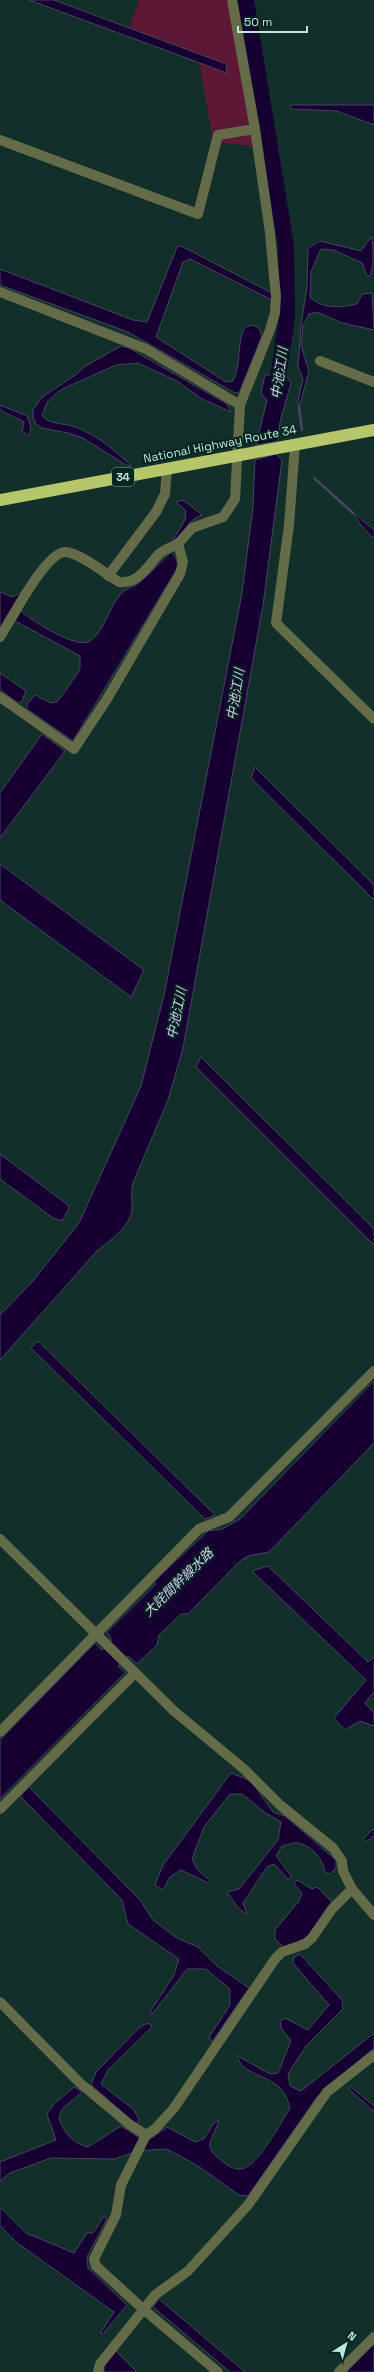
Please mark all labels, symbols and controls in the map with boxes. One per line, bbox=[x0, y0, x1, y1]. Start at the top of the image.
scale bar bbox=[238, 8, 307, 34]
text: 50 m bbox=[244, 14, 272, 30]
water label: 中池江川 bbox=[267, 344, 292, 400]
street label: National Highway Route 34 bbox=[142, 421, 298, 467]
road number: 34 bbox=[112, 468, 134, 486]
water label: 中池江川 bbox=[223, 665, 248, 721]
water label: 中池江川 bbox=[163, 984, 191, 1040]
water label: 大詫間幹線水路 bbox=[140, 1544, 218, 1620]
north arrow bbox=[326, 2324, 366, 2364]
text: N bbox=[345, 2328, 359, 2344]

